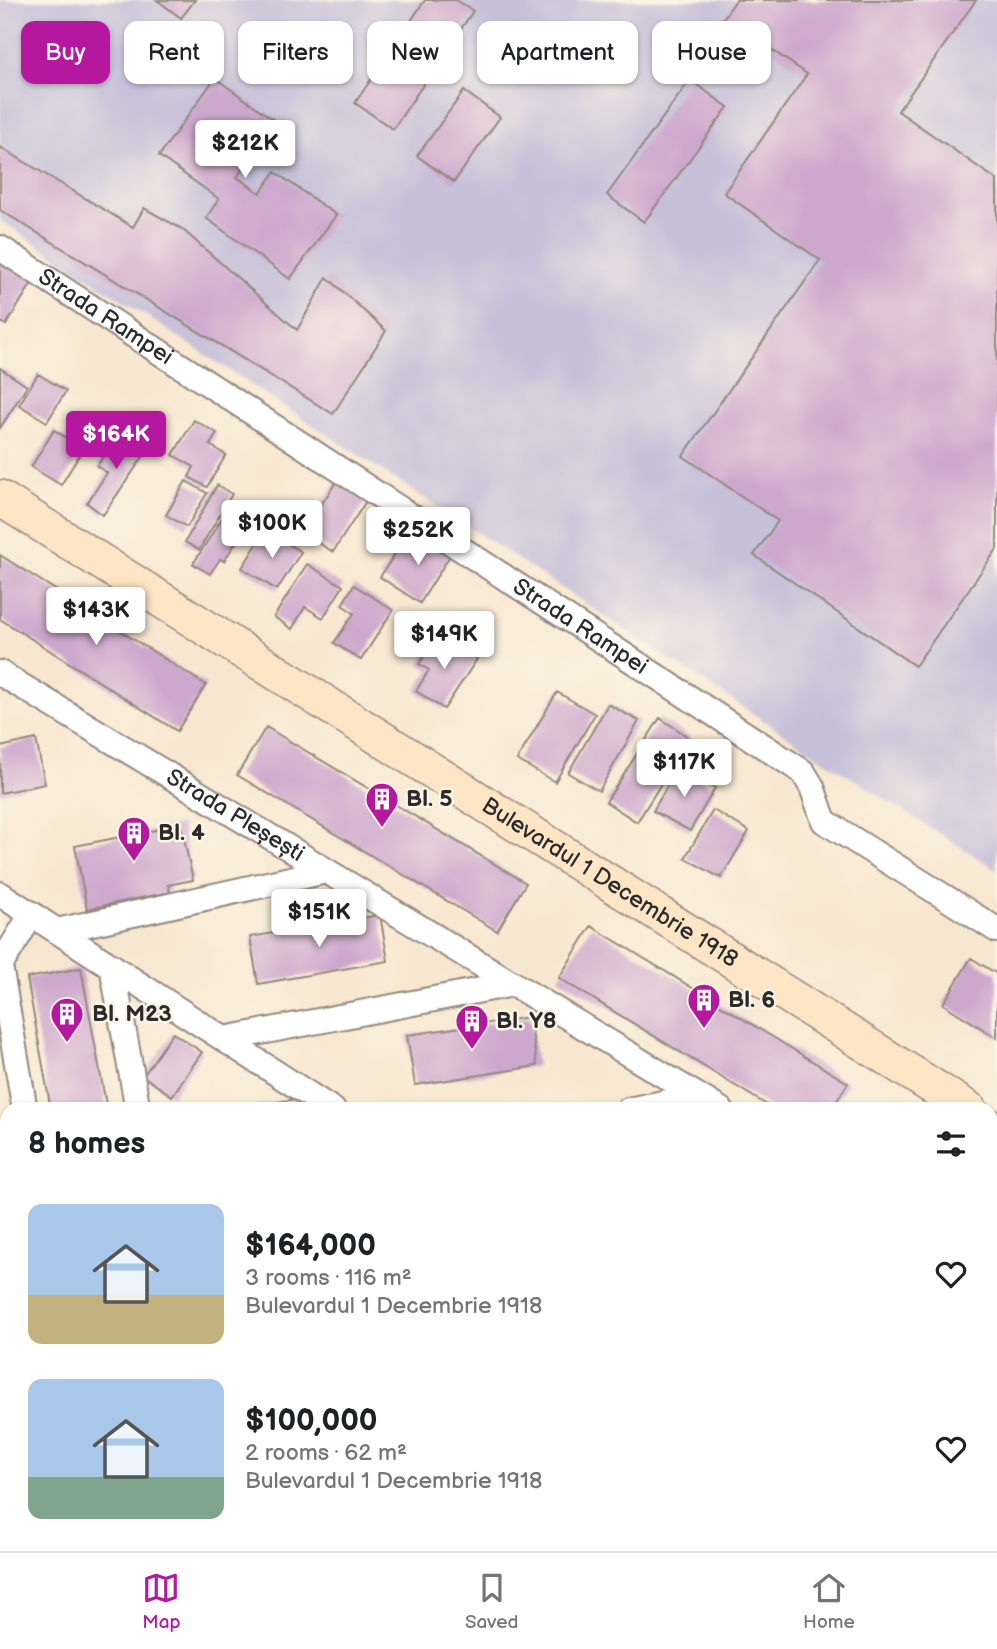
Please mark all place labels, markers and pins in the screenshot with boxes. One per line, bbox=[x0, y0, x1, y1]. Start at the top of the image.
pin: $212K bbox=[196, 120, 294, 180]
pin: $164K bbox=[67, 412, 165, 471]
pin: $100K bbox=[223, 500, 321, 560]
pin: $252K bbox=[369, 508, 467, 567]
pin: $143K bbox=[47, 588, 145, 647]
pin: $149K bbox=[395, 612, 493, 671]
pin: $117K bbox=[635, 740, 733, 799]
building icon: Bl. 5 bbox=[363, 780, 401, 829]
place label: Bl. 5 bbox=[406, 785, 453, 813]
building icon: Bl. 4 bbox=[115, 814, 153, 863]
place label: Bl. 4 bbox=[158, 819, 205, 847]
pin: $151K bbox=[270, 890, 368, 949]
building icon: Bl. 6 bbox=[685, 981, 723, 1030]
place label: Bl. 6 bbox=[728, 986, 775, 1014]
building icon: Bl. M23 bbox=[48, 995, 86, 1044]
place label: Bl. M23 bbox=[92, 1000, 172, 1028]
building icon: Bl. Y8 bbox=[453, 1002, 491, 1051]
place label: Bl. Y8 bbox=[496, 1007, 557, 1035]

